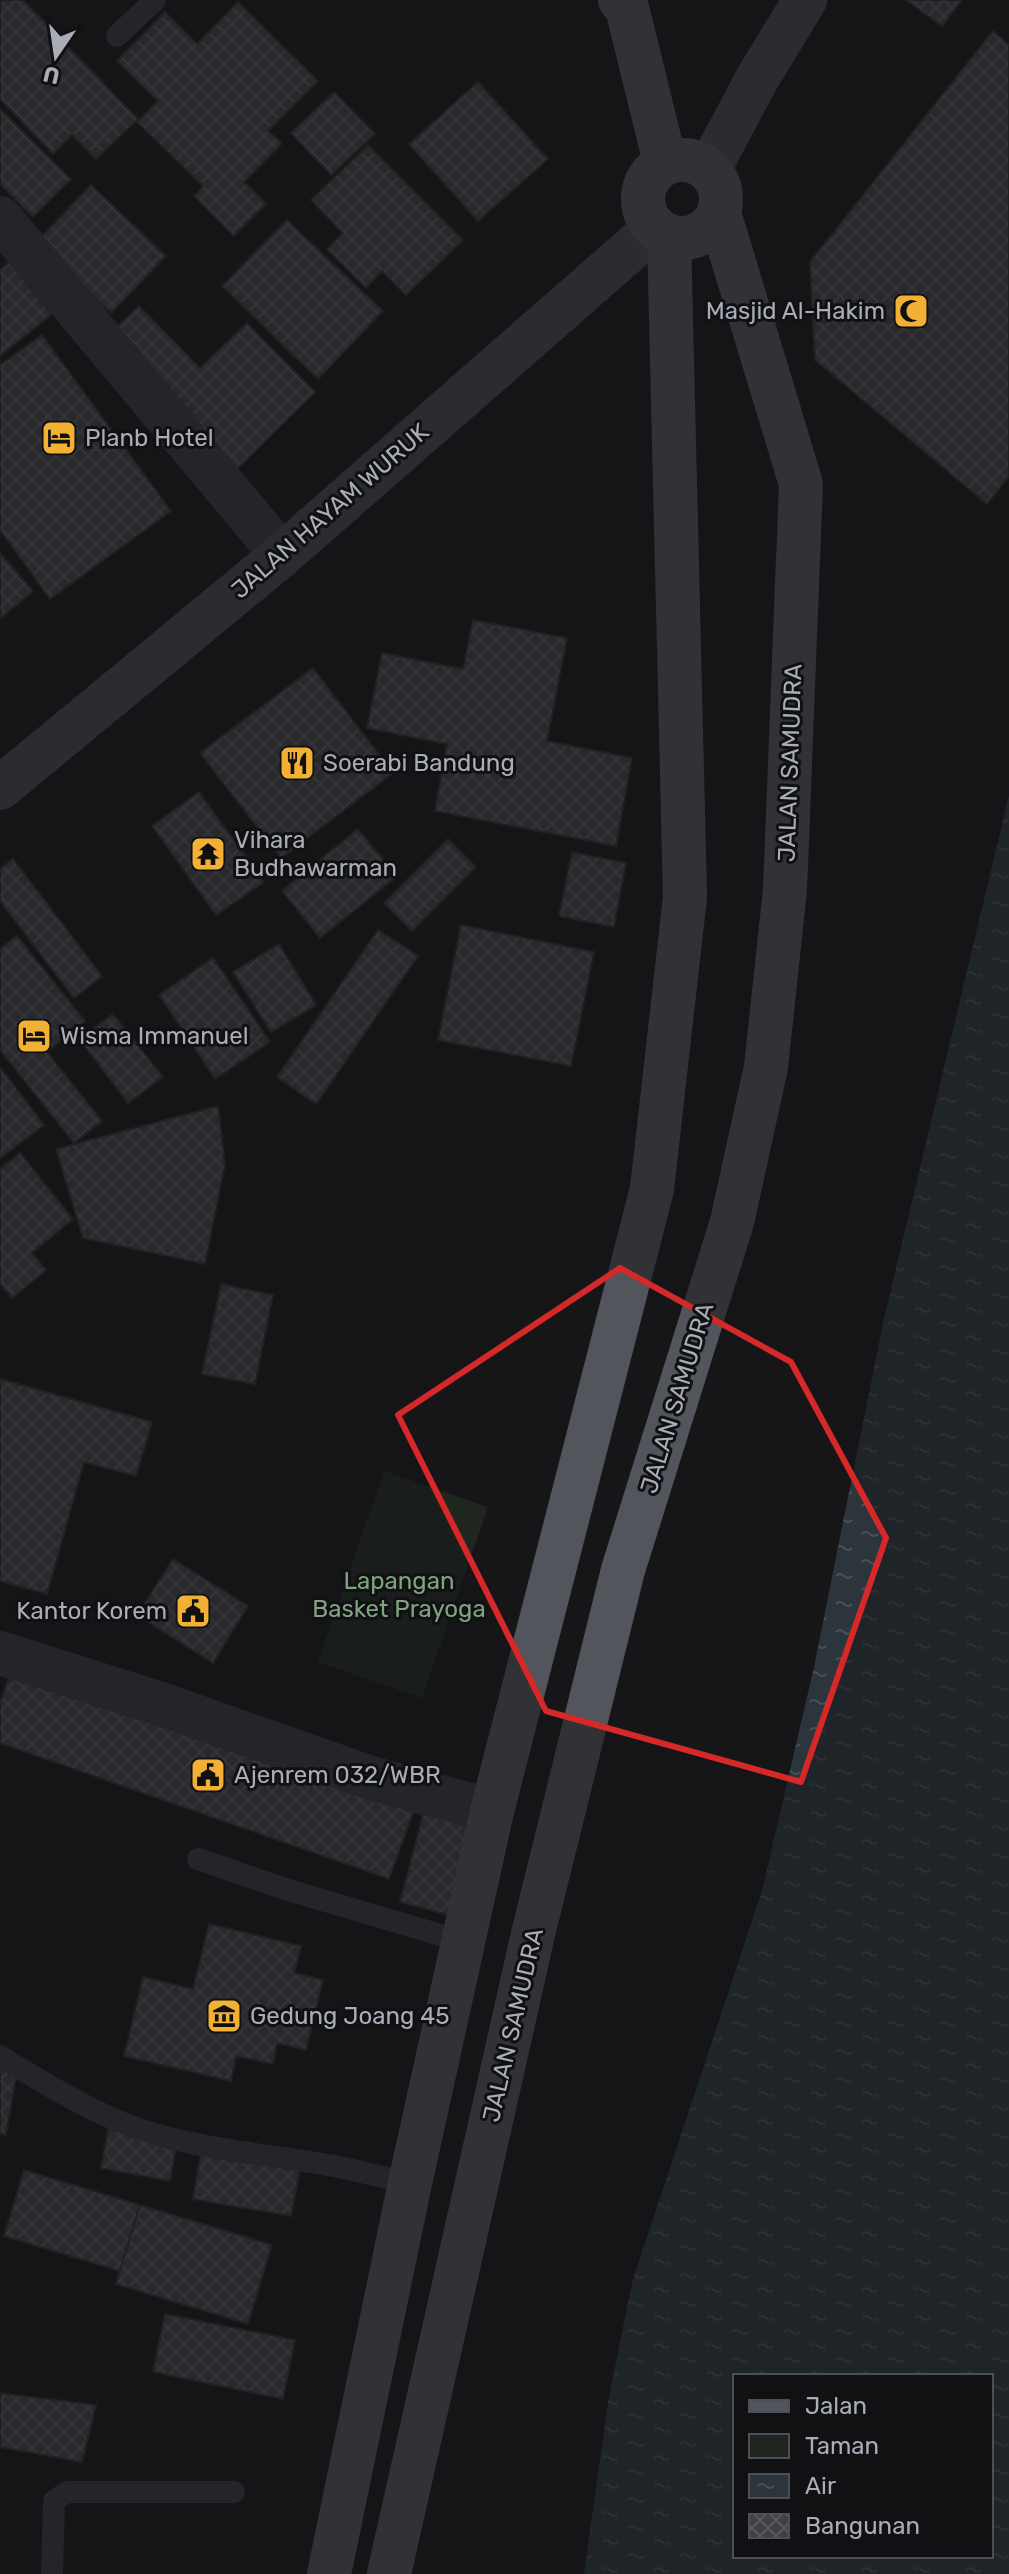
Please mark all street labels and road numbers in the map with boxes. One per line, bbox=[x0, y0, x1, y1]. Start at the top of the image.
street label: JALAN HAYAM WURUK bbox=[226, 417, 435, 604]
street label: JALAN SAMUDRA bbox=[773, 664, 807, 862]
street label: JALAN SAMUDRA bbox=[635, 1299, 719, 1497]
street label: JALAN SAMUDRA bbox=[477, 1925, 549, 2125]

